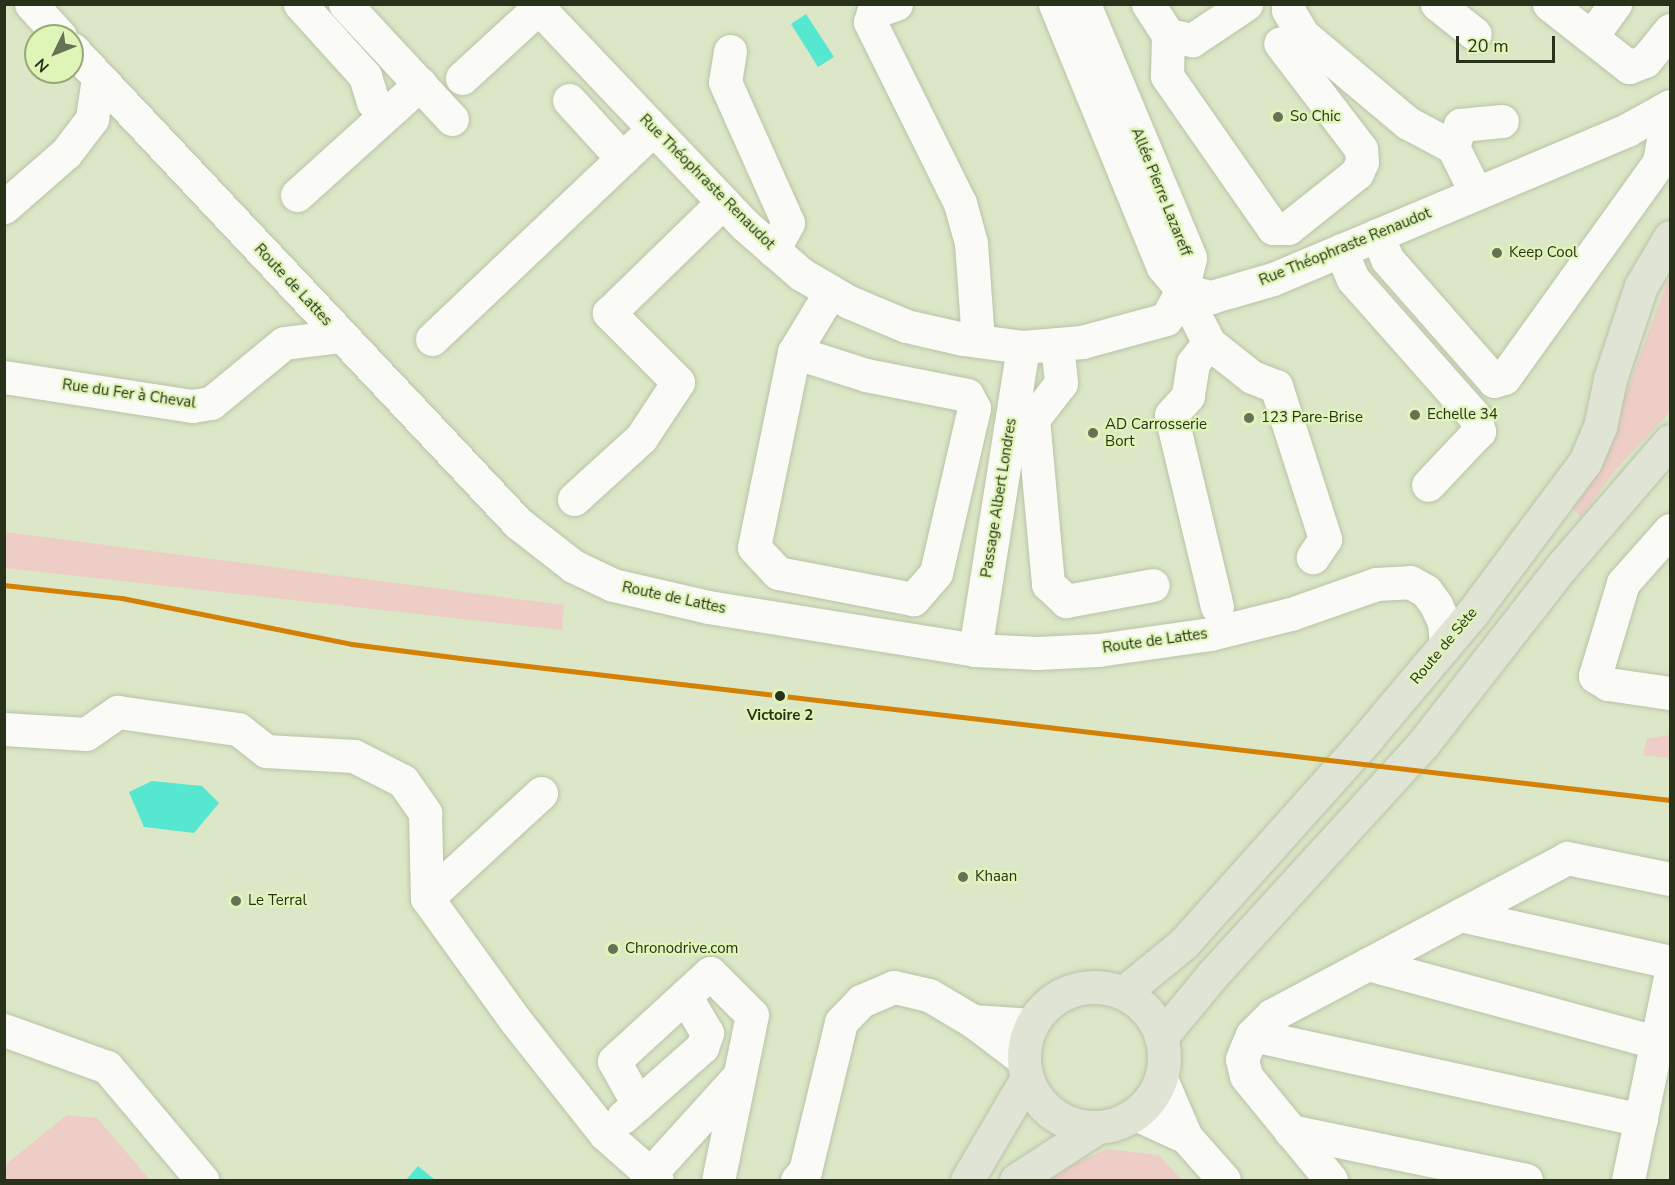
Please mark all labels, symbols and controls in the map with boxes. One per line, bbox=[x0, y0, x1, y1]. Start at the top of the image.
north arrow bbox=[24, 24, 84, 84]
scale bar bbox=[1459, 24, 1558, 62]
text: 20 m bbox=[1467, 34, 1509, 58]
text: N bbox=[30, 53, 54, 77]
place label: So Chic bbox=[1290, 108, 1340, 126]
marker: So Chic bbox=[1271, 110, 1285, 124]
street label: Rue Théophraste Renaudot bbox=[636, 111, 778, 253]
street label: Allée Pierre Lazareff bbox=[1127, 125, 1195, 259]
street label: Rue Théophraste Renaudot bbox=[1256, 204, 1434, 290]
street label: Route de Lattes bbox=[250, 240, 336, 330]
place label: Keep Cool bbox=[1509, 244, 1577, 262]
marker: Keep Cool bbox=[1490, 246, 1504, 260]
street label: Rue du Fer à Cheval bbox=[61, 376, 197, 412]
place label: Echelle 34 bbox=[1427, 406, 1498, 424]
marker: Echelle 34 bbox=[1408, 408, 1422, 422]
place label: 123 Pare-Brise bbox=[1261, 409, 1363, 427]
marker: 123 Pare-Brise bbox=[1242, 411, 1256, 425]
place label: AD Carrosserie Bort bbox=[1105, 415, 1207, 450]
street label: Passage Albert Londres bbox=[978, 417, 1020, 579]
marker: AD Carrosserie Bort bbox=[1086, 426, 1100, 440]
street label: Route de Lattes bbox=[620, 578, 728, 618]
street label: Route de Sète bbox=[1407, 604, 1481, 688]
street label: Route de Lattes bbox=[1101, 625, 1209, 657]
marker: Victoire 2 bbox=[771, 687, 789, 705]
place label: Victoire 2 bbox=[747, 707, 813, 725]
place label: Khaan bbox=[975, 868, 1017, 886]
marker: Khaan bbox=[956, 870, 970, 884]
place label: Le Terral bbox=[248, 892, 307, 910]
marker: Le Terral bbox=[229, 894, 243, 908]
place label: Chronodrive.com bbox=[625, 940, 738, 958]
marker: Chronodrive.com bbox=[606, 942, 620, 956]

